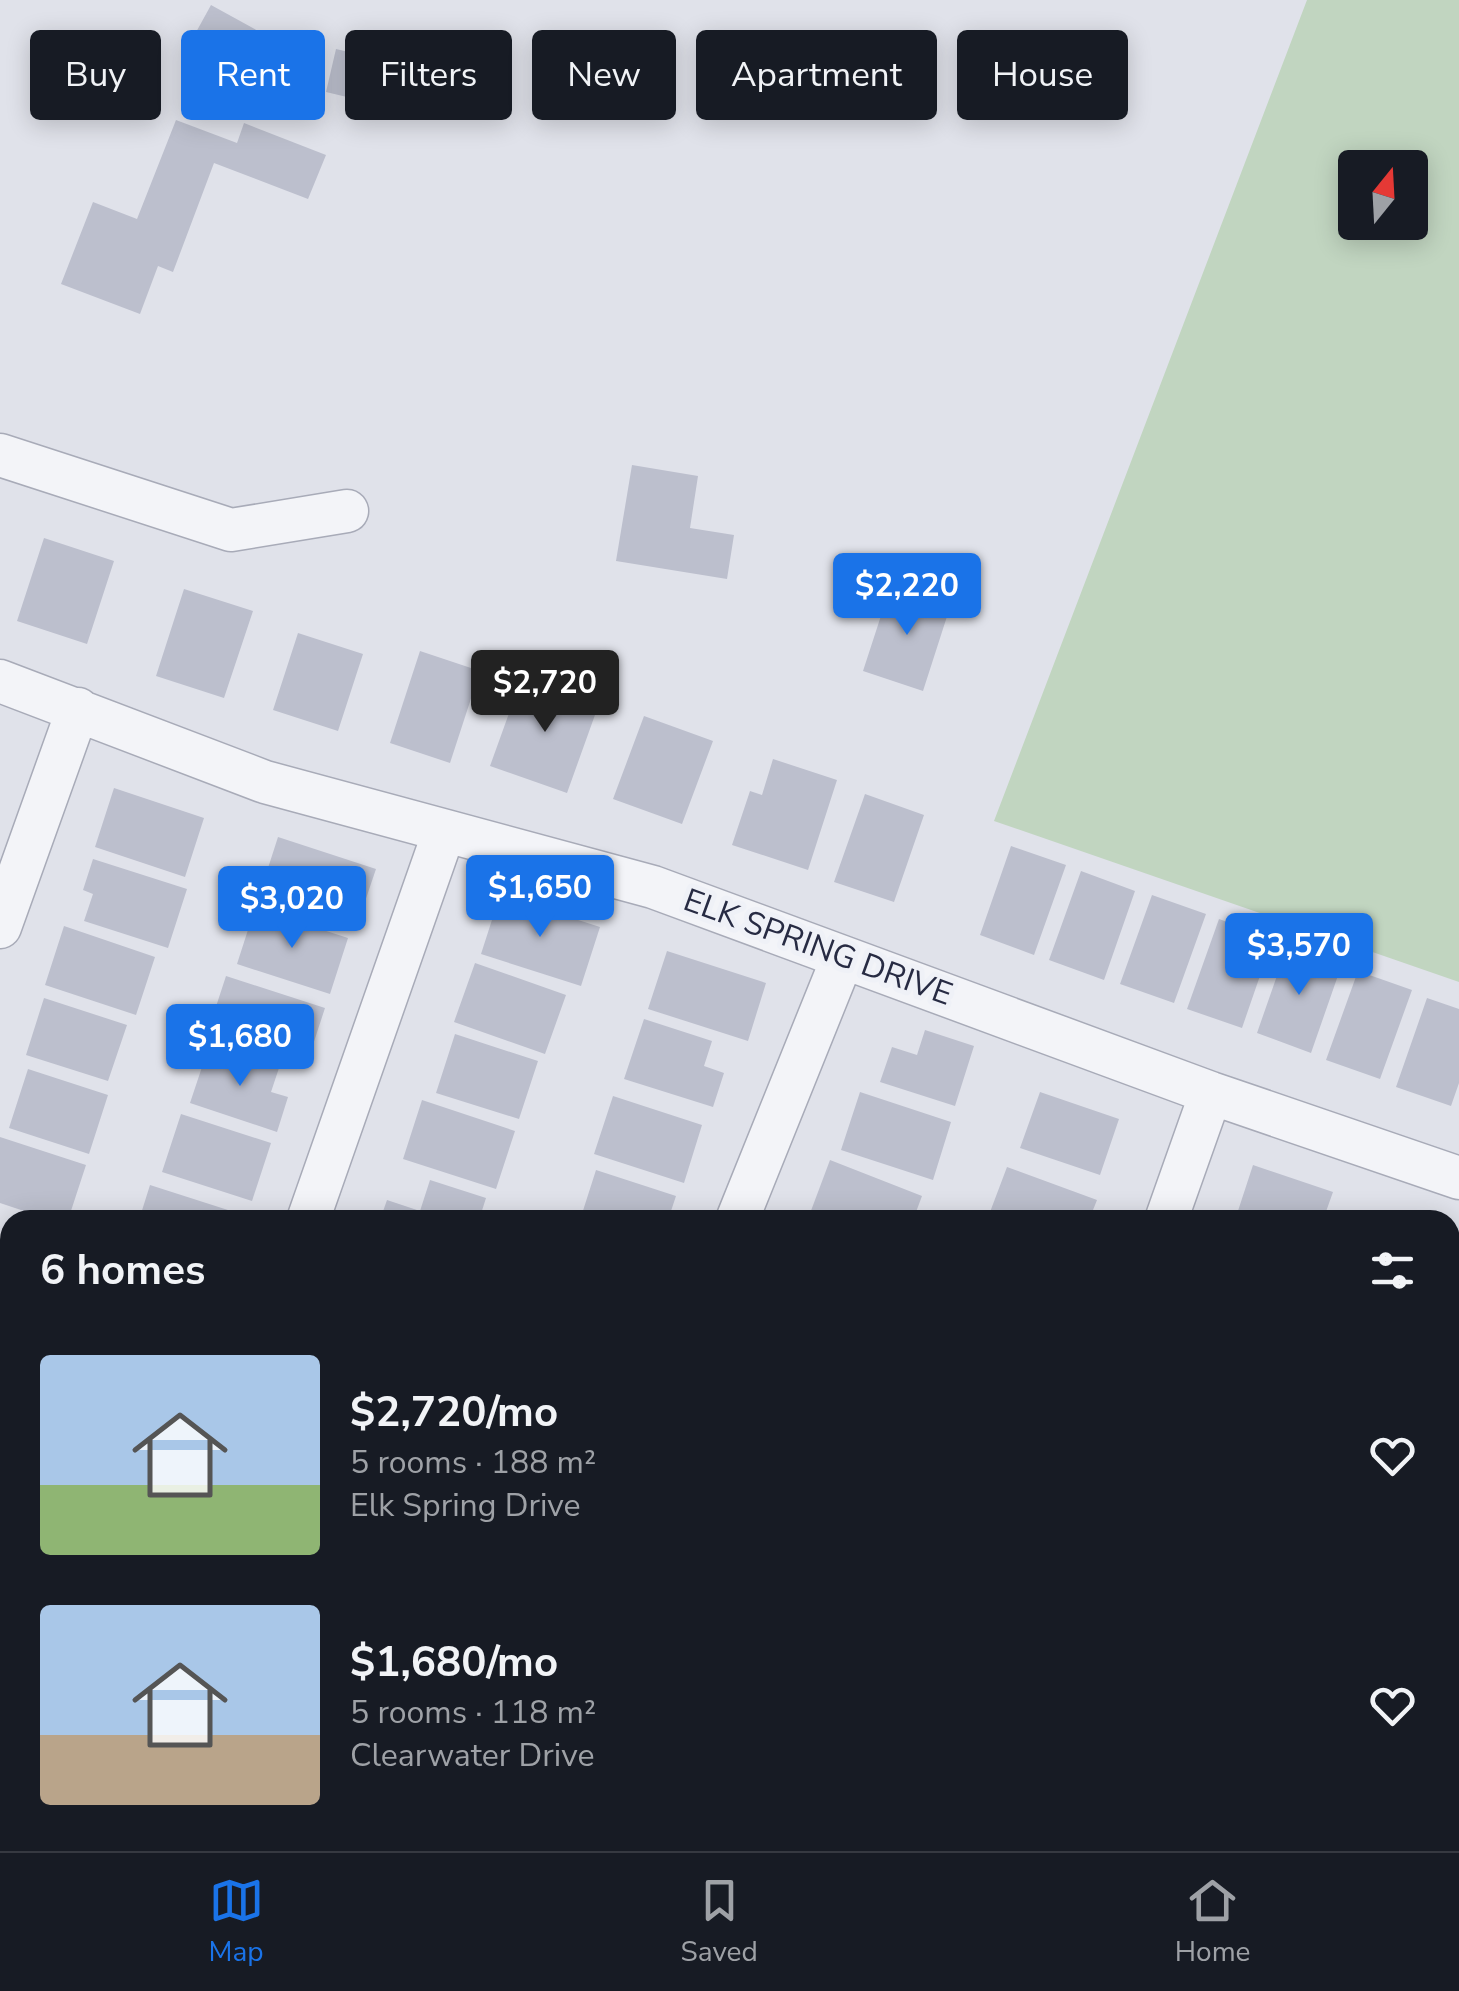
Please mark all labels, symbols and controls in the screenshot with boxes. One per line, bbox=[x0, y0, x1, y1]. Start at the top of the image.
chip: Buy bbox=[30, 30, 161, 120]
chip: Rent bbox=[181, 30, 325, 120]
chip: Filters bbox=[345, 30, 512, 120]
chip: New bbox=[532, 30, 676, 120]
chip: Apartment bbox=[696, 30, 937, 120]
chip: House bbox=[957, 30, 1128, 120]
north arrow bbox=[1338, 150, 1428, 240]
map controls bbox=[1338, 150, 1428, 240]
pin: $2,220 bbox=[826, 553, 988, 638]
text: $2,220 bbox=[855, 564, 959, 607]
pin: $2,720 bbox=[464, 650, 626, 735]
text: $2,720 bbox=[493, 661, 597, 704]
pin: $1,650 bbox=[459, 855, 621, 940]
pin: $3,020 bbox=[211, 866, 373, 951]
text: $1,650 bbox=[488, 866, 592, 909]
text: $3,020 bbox=[240, 877, 344, 920]
street label: ELK SPRING DRIVE bbox=[678, 878, 958, 1016]
pin: $3,570 bbox=[1218, 913, 1380, 998]
text: $3,570 bbox=[1247, 924, 1351, 967]
pin: $1,680 bbox=[159, 1004, 321, 1089]
text: $1,680 bbox=[188, 1015, 292, 1058]
text: 6 homes bbox=[40, 1242, 205, 1299]
icon: filters bbox=[1365, 1243, 1420, 1298]
text: $2,720/mo bbox=[350, 1384, 558, 1441]
icon: home bbox=[120, 1395, 240, 1515]
icon: heart bbox=[1365, 1428, 1420, 1483]
text: 5 rooms · 188 m² bbox=[350, 1441, 596, 1484]
text: Elk Spring Drive bbox=[350, 1484, 581, 1527]
text: $1,680/mo bbox=[350, 1634, 558, 1691]
icon: home bbox=[120, 1645, 240, 1765]
icon: heart bbox=[1365, 1678, 1420, 1733]
text: 5 rooms · 118 m² bbox=[350, 1691, 596, 1734]
text: Clearwater Drive bbox=[350, 1734, 594, 1777]
tab: Map bbox=[208, 1873, 264, 1971]
tab: Saved bbox=[680, 1873, 758, 1971]
tab: Home bbox=[1175, 1873, 1251, 1971]

